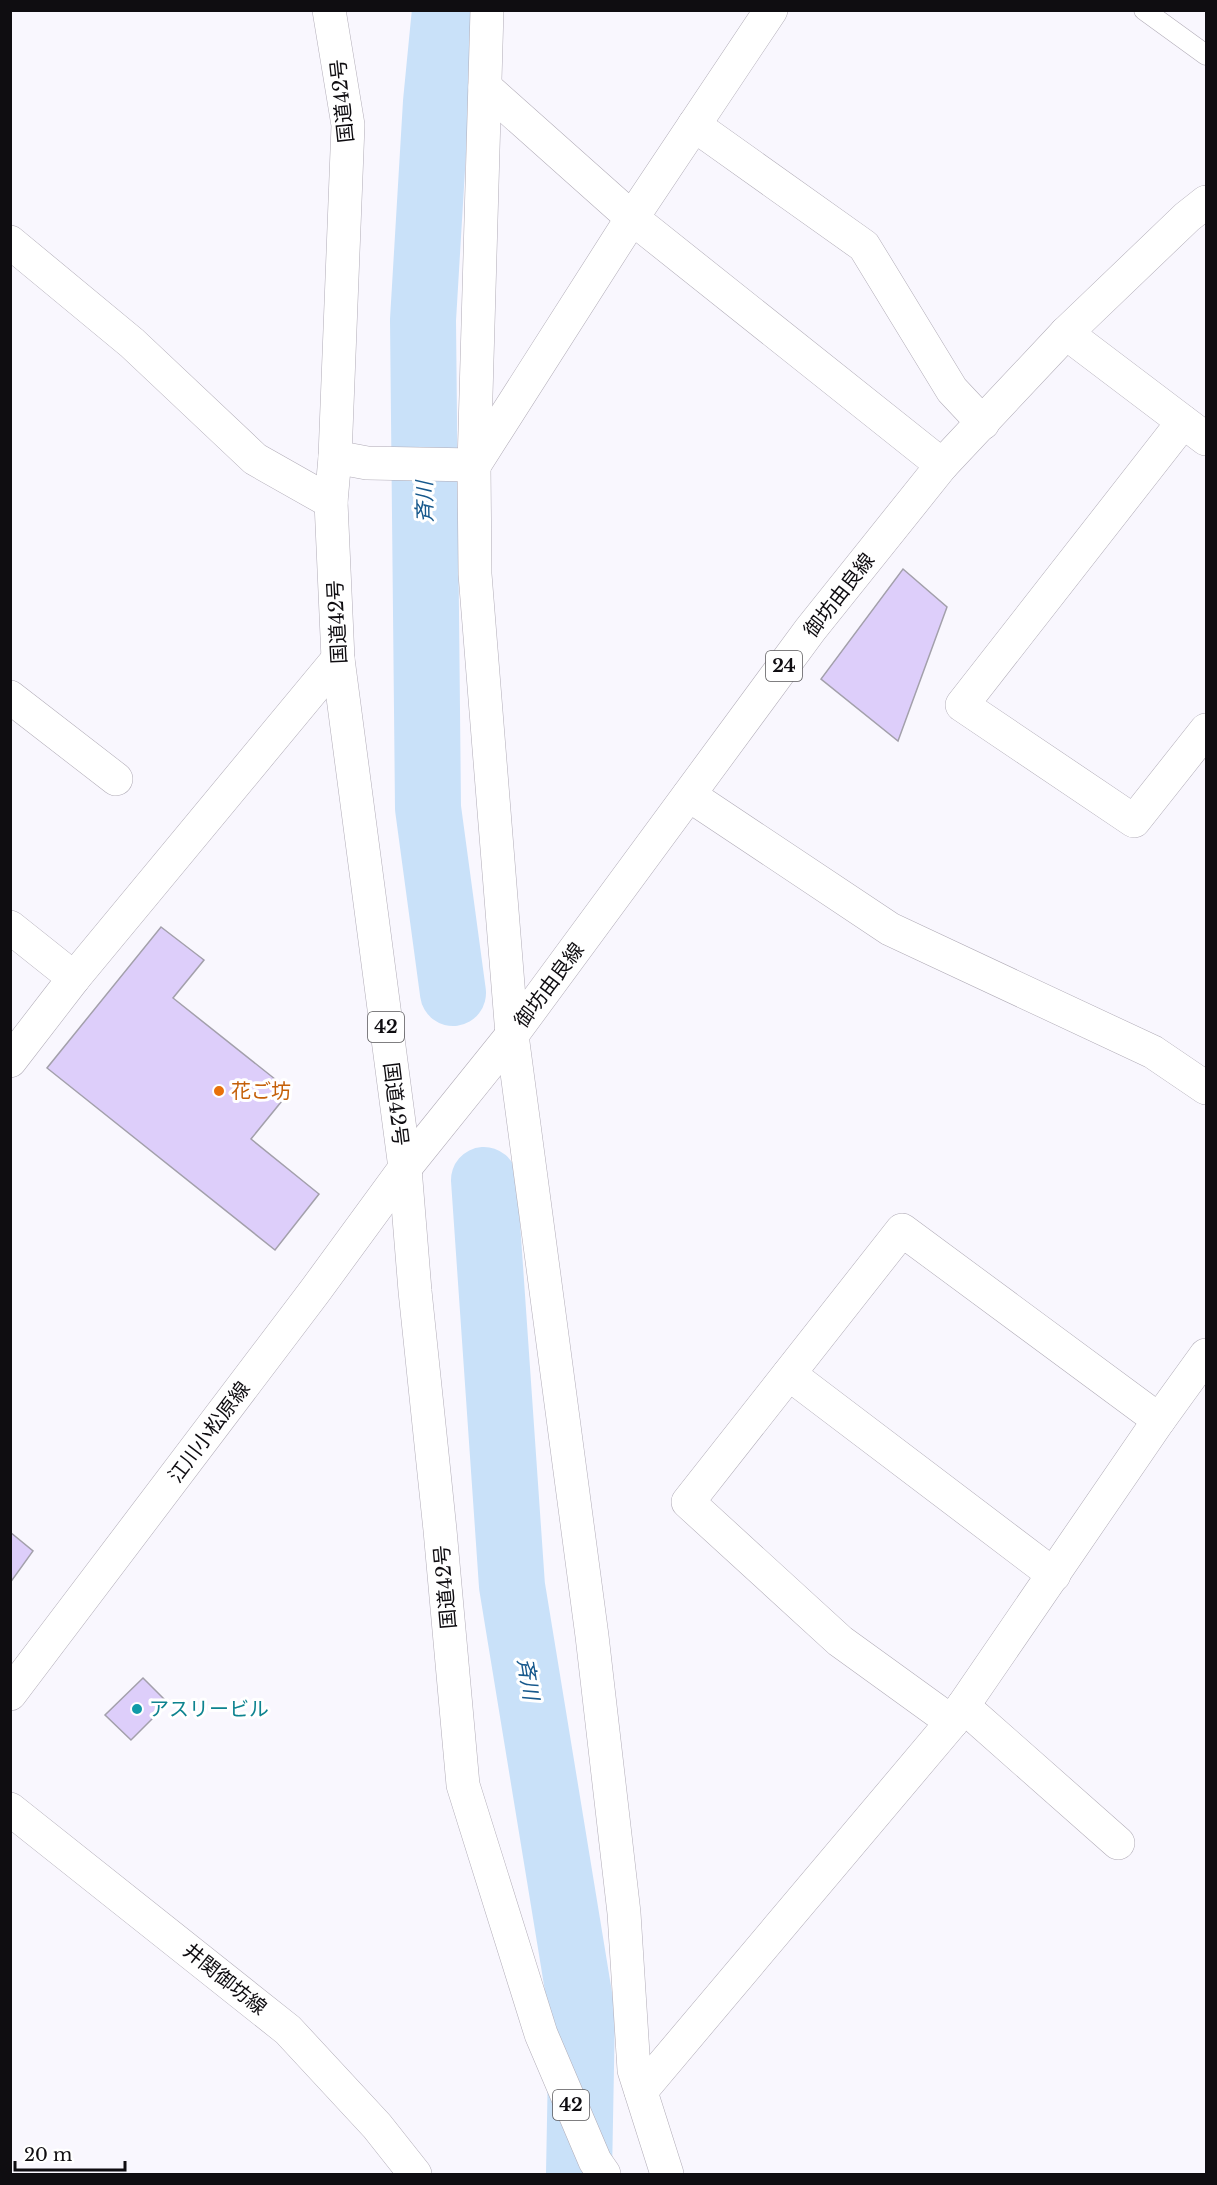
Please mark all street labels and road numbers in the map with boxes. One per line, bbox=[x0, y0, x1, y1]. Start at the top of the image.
street label: 国道42号 bbox=[326, 58, 358, 144]
street label: 御坊由良線 bbox=[799, 548, 879, 642]
street label: 国道42号 bbox=[323, 579, 351, 665]
road number: 24 bbox=[766, 651, 802, 681]
street label: 御坊由良線 bbox=[509, 938, 589, 1032]
road number: 42 bbox=[368, 1012, 404, 1042]
street label: 国道42号 bbox=[379, 1061, 413, 1147]
street label: 江川小松原線 bbox=[163, 1377, 255, 1487]
street label: 国道42号 bbox=[429, 1544, 461, 1630]
street label: 井関御坊線 bbox=[179, 1938, 271, 2020]
road number: 42 bbox=[553, 2090, 589, 2120]

